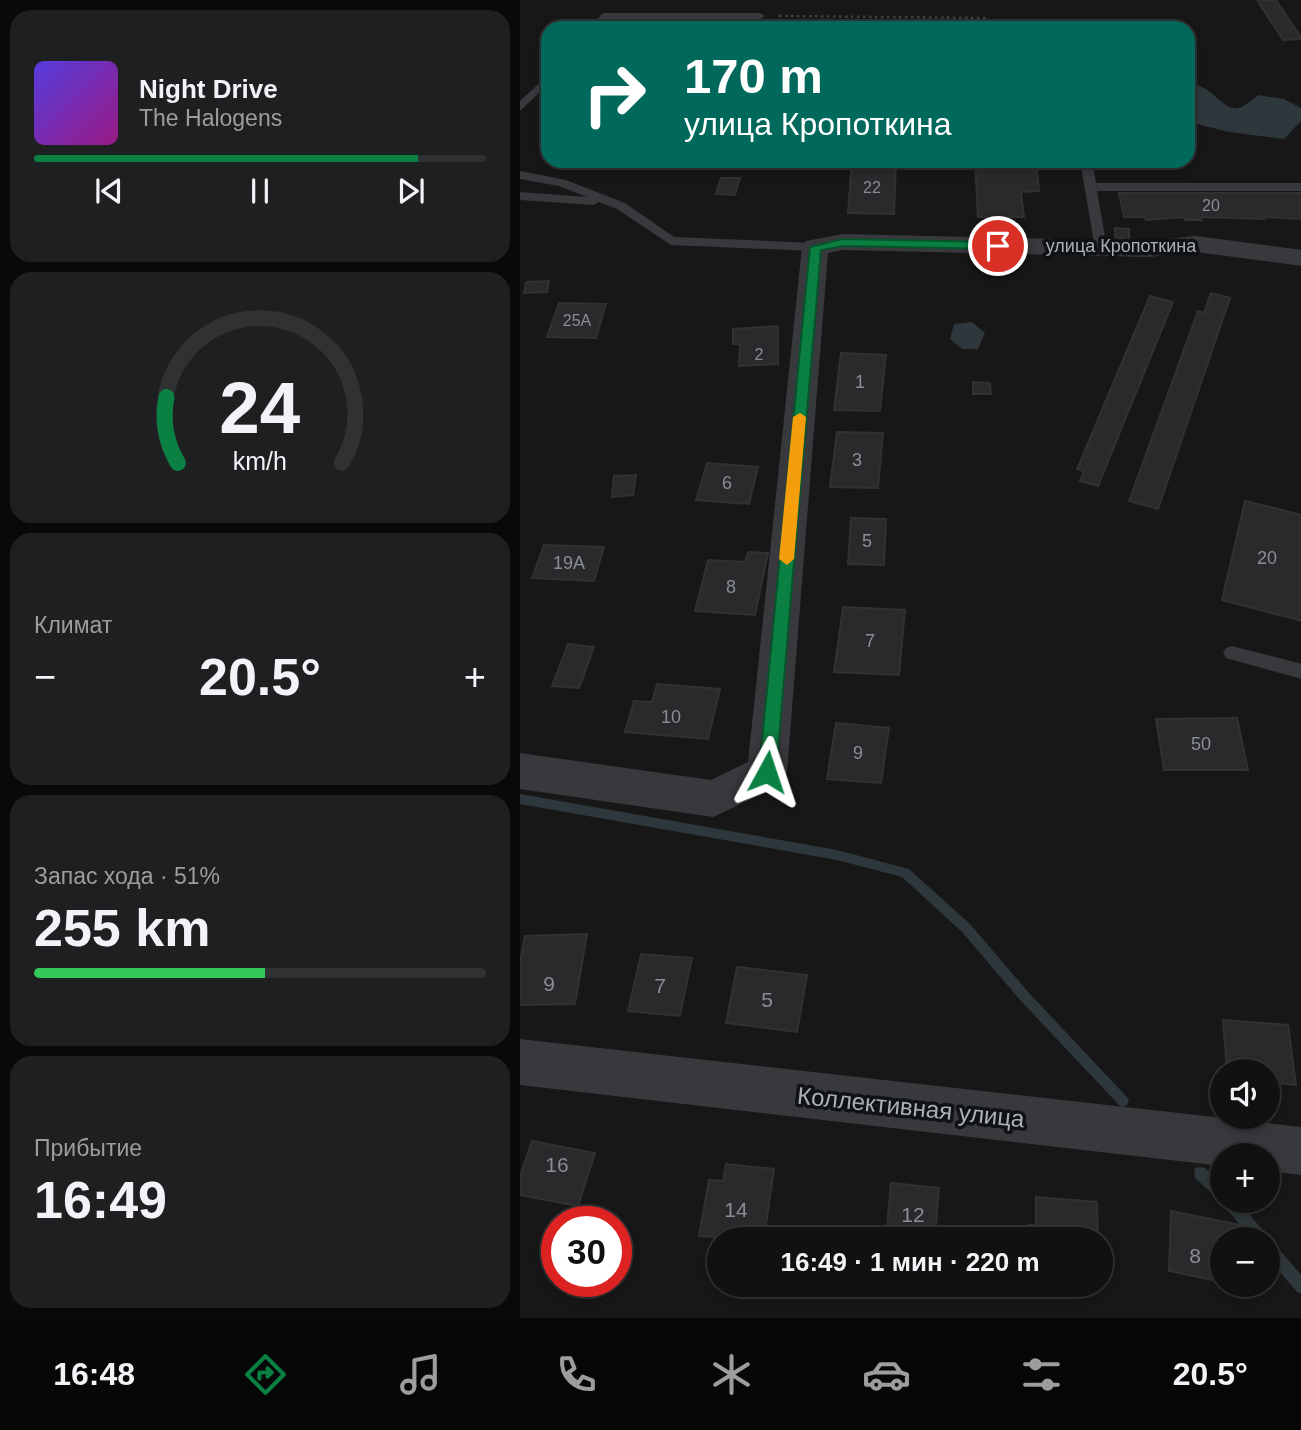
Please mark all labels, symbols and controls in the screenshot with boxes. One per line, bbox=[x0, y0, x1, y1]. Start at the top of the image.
icon: right bbox=[569, 49, 660, 140]
text: 170 m bbox=[684, 49, 823, 103]
text: Night Drive bbox=[139, 74, 278, 104]
text: The Halogens bbox=[139, 105, 282, 131]
text: улица Кропоткина bbox=[684, 106, 952, 142]
icon: previous bbox=[90, 172, 128, 210]
icon: pause bbox=[241, 172, 279, 210]
icon: next bbox=[392, 172, 430, 210]
house number: 22 bbox=[863, 179, 881, 196]
house number: 20 bbox=[1202, 197, 1220, 214]
pin bbox=[968, 216, 1028, 276]
icon: arrive bbox=[979, 227, 1017, 265]
street label: улица Кропоткина bbox=[1046, 236, 1197, 256]
house number: 25А bbox=[563, 312, 592, 329]
house number: 2 bbox=[755, 346, 764, 363]
text: 24 bbox=[220, 368, 301, 449]
house number: 1 bbox=[855, 372, 865, 392]
text: km/h bbox=[233, 447, 287, 475]
house number: 3 bbox=[852, 450, 862, 470]
house number: 6 bbox=[722, 473, 732, 493]
house number: 5 bbox=[862, 531, 872, 551]
house number: 20 bbox=[1257, 548, 1277, 568]
house number: 19А bbox=[553, 553, 585, 573]
house number: 8 bbox=[726, 577, 736, 597]
text: Климат bbox=[34, 612, 112, 638]
house number: 7 bbox=[865, 631, 875, 651]
text: 20.5° bbox=[199, 648, 321, 706]
text: − bbox=[34, 656, 56, 698]
text: + bbox=[464, 656, 486, 698]
house number: 10 bbox=[661, 707, 681, 727]
house number: 50 bbox=[1191, 734, 1211, 754]
position arrow bbox=[730, 735, 804, 809]
house number: 9 bbox=[853, 743, 863, 763]
text: Запас хода · 51% bbox=[34, 863, 220, 889]
text: 255 km bbox=[34, 899, 210, 957]
house number: 9 bbox=[543, 972, 555, 995]
house number: 7 bbox=[654, 974, 666, 997]
house number: 5 bbox=[761, 988, 773, 1011]
map controls bbox=[1210, 1059, 1280, 1297]
button: sound bbox=[1210, 1059, 1280, 1129]
street label: Коллективная улица bbox=[796, 1082, 1027, 1132]
text: Прибытие bbox=[34, 1135, 142, 1161]
button: + bbox=[1210, 1143, 1280, 1213]
house number: 16 bbox=[545, 1153, 569, 1176]
text: 16:49 bbox=[34, 1171, 167, 1229]
house number: 14 bbox=[724, 1198, 748, 1221]
house number: 12 bbox=[901, 1203, 925, 1226]
speed limit sign: 30 bbox=[541, 1206, 632, 1297]
button: − bbox=[1210, 1227, 1280, 1297]
house number: 8 bbox=[1189, 1244, 1201, 1267]
text: 16:49 · 1 мин · 220 m bbox=[780, 1247, 1040, 1277]
icon: directions bbox=[241, 1350, 290, 1399]
icon: music bbox=[396, 1350, 445, 1399]
icon: phone bbox=[552, 1350, 601, 1399]
icon: climate bbox=[707, 1350, 756, 1399]
icon: car bbox=[862, 1350, 911, 1399]
icon: filters bbox=[1017, 1350, 1066, 1399]
text: 16:48 bbox=[53, 1356, 135, 1392]
text: 20.5° bbox=[1173, 1356, 1248, 1392]

